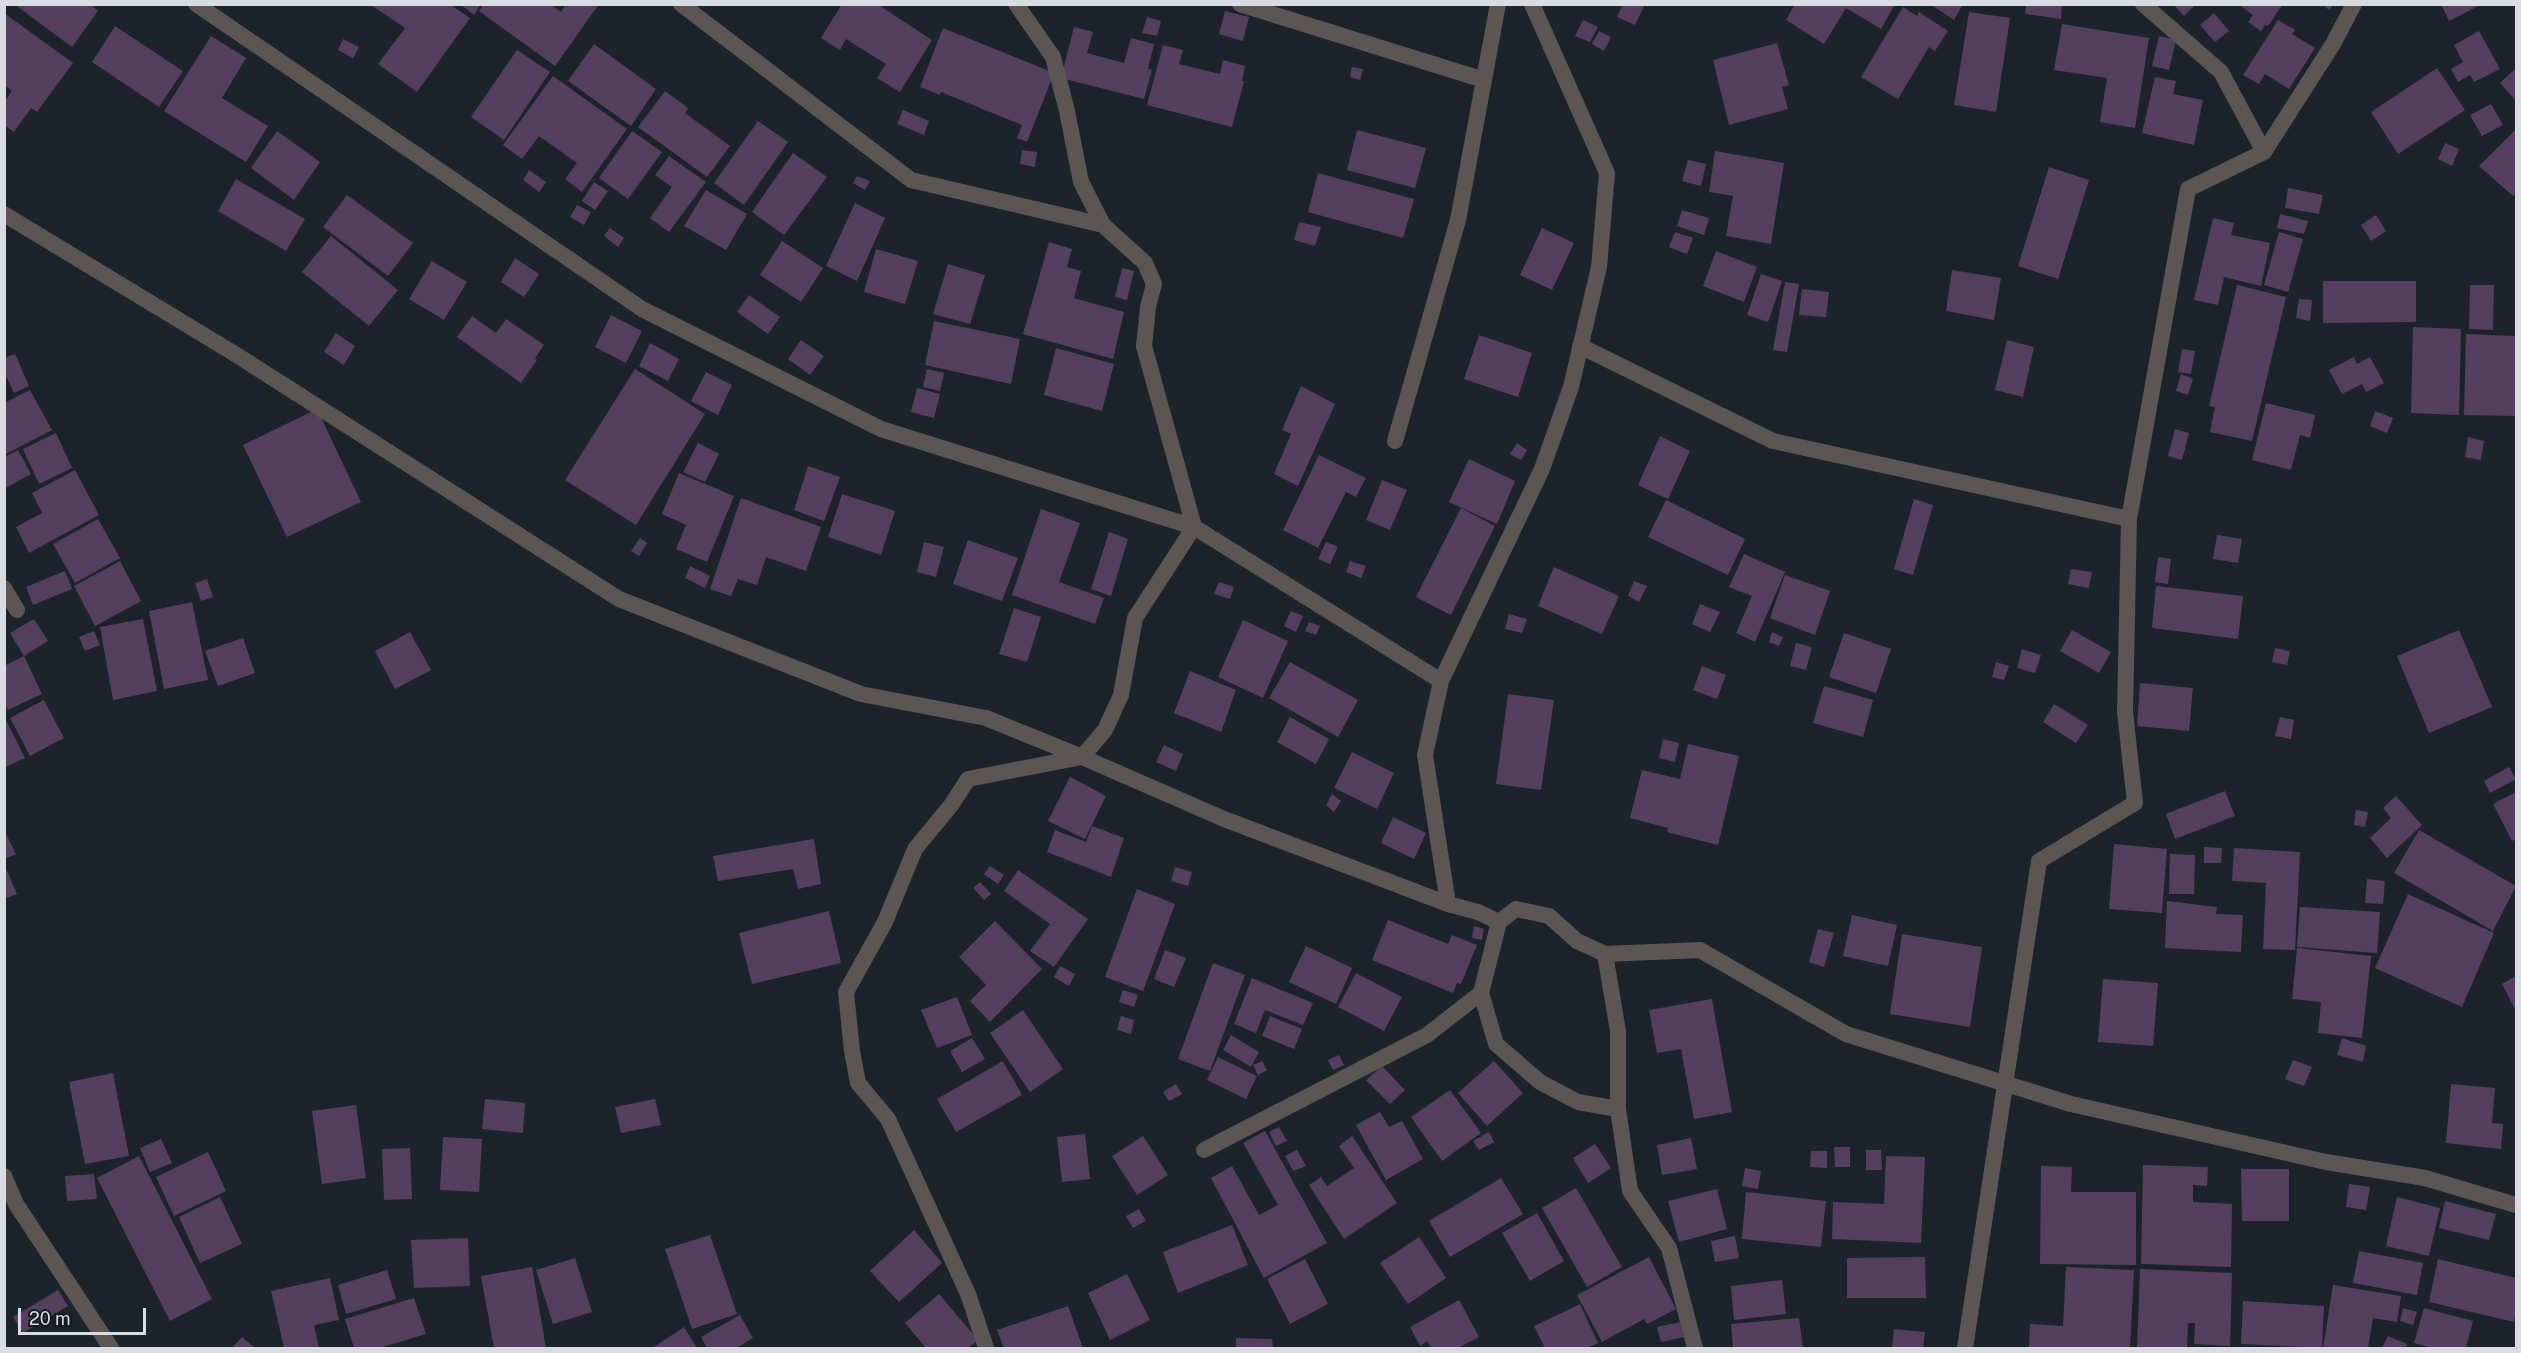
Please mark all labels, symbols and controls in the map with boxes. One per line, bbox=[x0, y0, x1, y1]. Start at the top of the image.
scale bar bbox=[21, 1296, 148, 1334]
text: 20 m bbox=[29, 1308, 71, 1329]

